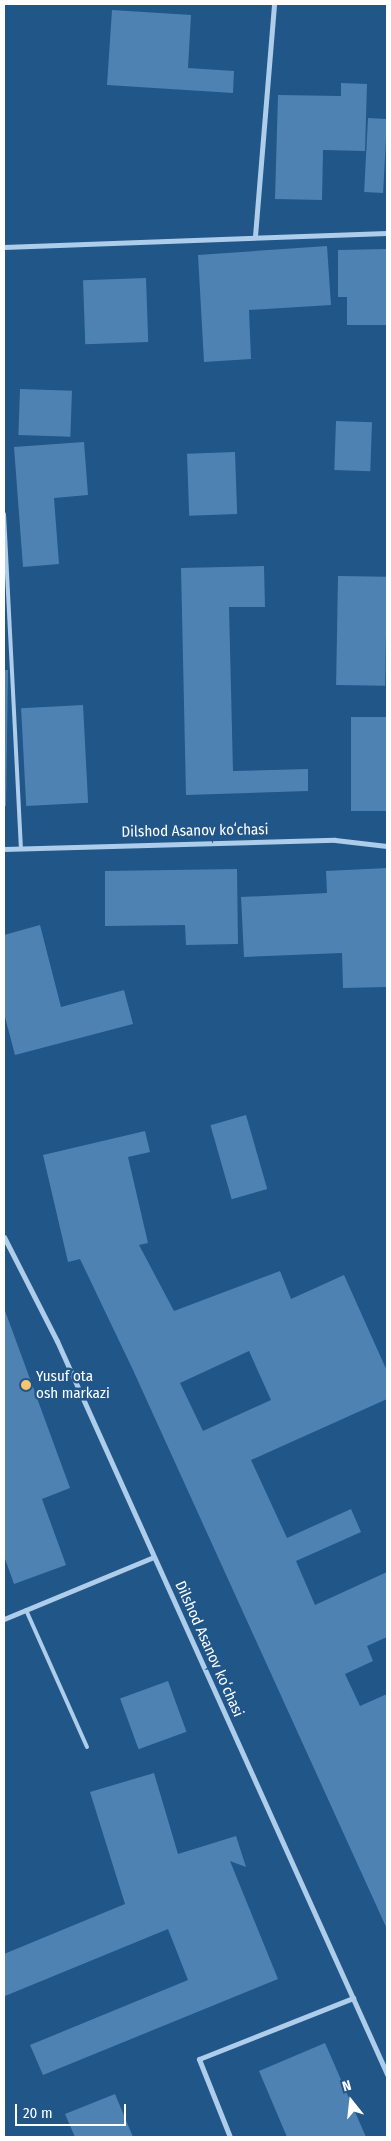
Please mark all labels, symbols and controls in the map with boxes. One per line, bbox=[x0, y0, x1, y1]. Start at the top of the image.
street label: Dilshod Asanov koʻchasi bbox=[121, 821, 269, 841]
place label: Yusuf ota osh markazi bbox=[36, 1367, 110, 1402]
marker: Yusuf ota osh markazi bbox=[20, 1379, 32, 1391]
street label: Dilshod Asanov koʻchasi bbox=[171, 1578, 247, 1720]
north arrow bbox=[326, 2076, 376, 2126]
text: N bbox=[340, 2077, 353, 2095]
scale bar bbox=[18, 2094, 129, 2126]
text: 20 m bbox=[23, 2104, 53, 2122]

